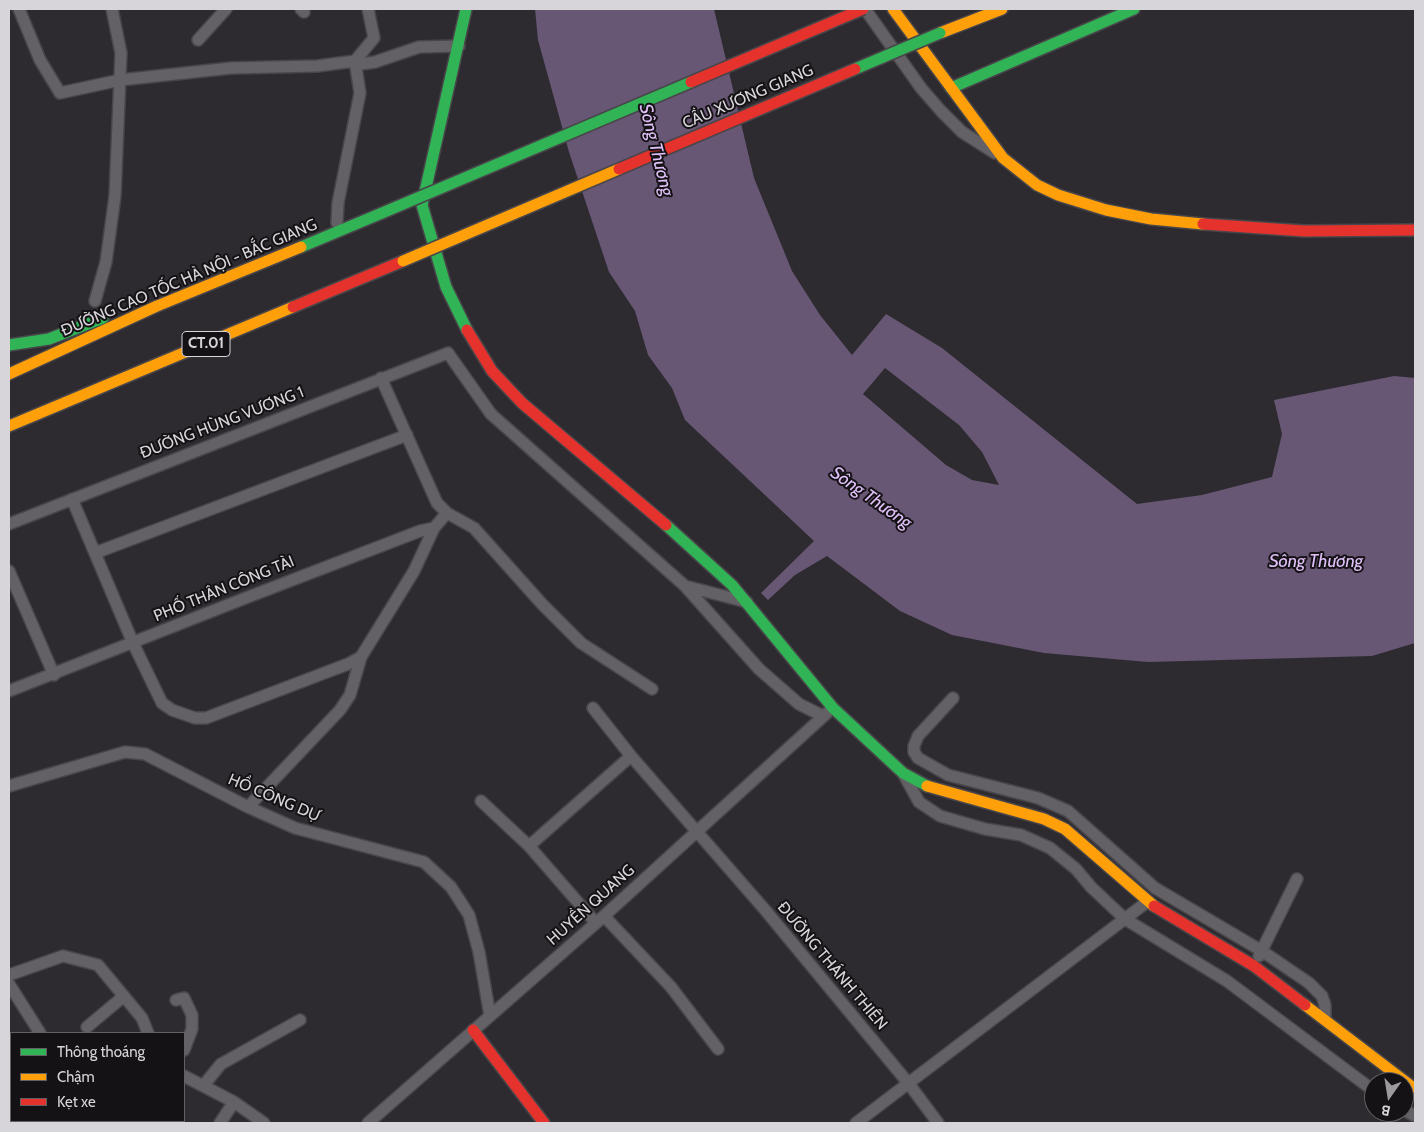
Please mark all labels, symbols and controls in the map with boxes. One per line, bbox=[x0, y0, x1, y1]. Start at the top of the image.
street label: CẦU XƯƠNG GIANG bbox=[680, 61, 816, 133]
water label: Sông Thương bbox=[634, 102, 678, 198]
street label: ĐƯỜNG CAO TỐC HÀ NỘI - BẮC GIANG bbox=[58, 215, 320, 341]
road number: CT.01 bbox=[182, 332, 230, 356]
street label: ĐƯỜNG HÙNG VƯƠNG 1 bbox=[137, 383, 307, 463]
water label: Sông Thương bbox=[826, 462, 916, 534]
water label: Sông Thương bbox=[1269, 551, 1363, 573]
street label: PHỐ THÂN CÔNG TÀI bbox=[151, 552, 297, 626]
street label: HỒ CÔNG DỰ bbox=[225, 770, 323, 826]
street label: HUYỀN QUANG bbox=[543, 861, 639, 949]
street label: ĐƯỜNG THÁNH THIÊN bbox=[773, 898, 891, 1034]
legend bbox=[10, 1032, 185, 1122]
text: Thông thoáng bbox=[57, 1043, 145, 1061]
text: Chậm bbox=[57, 1068, 95, 1086]
north arrow bbox=[1364, 1072, 1414, 1122]
text: Kẹt xe bbox=[57, 1093, 96, 1111]
text: B bbox=[1380, 1101, 1392, 1120]

